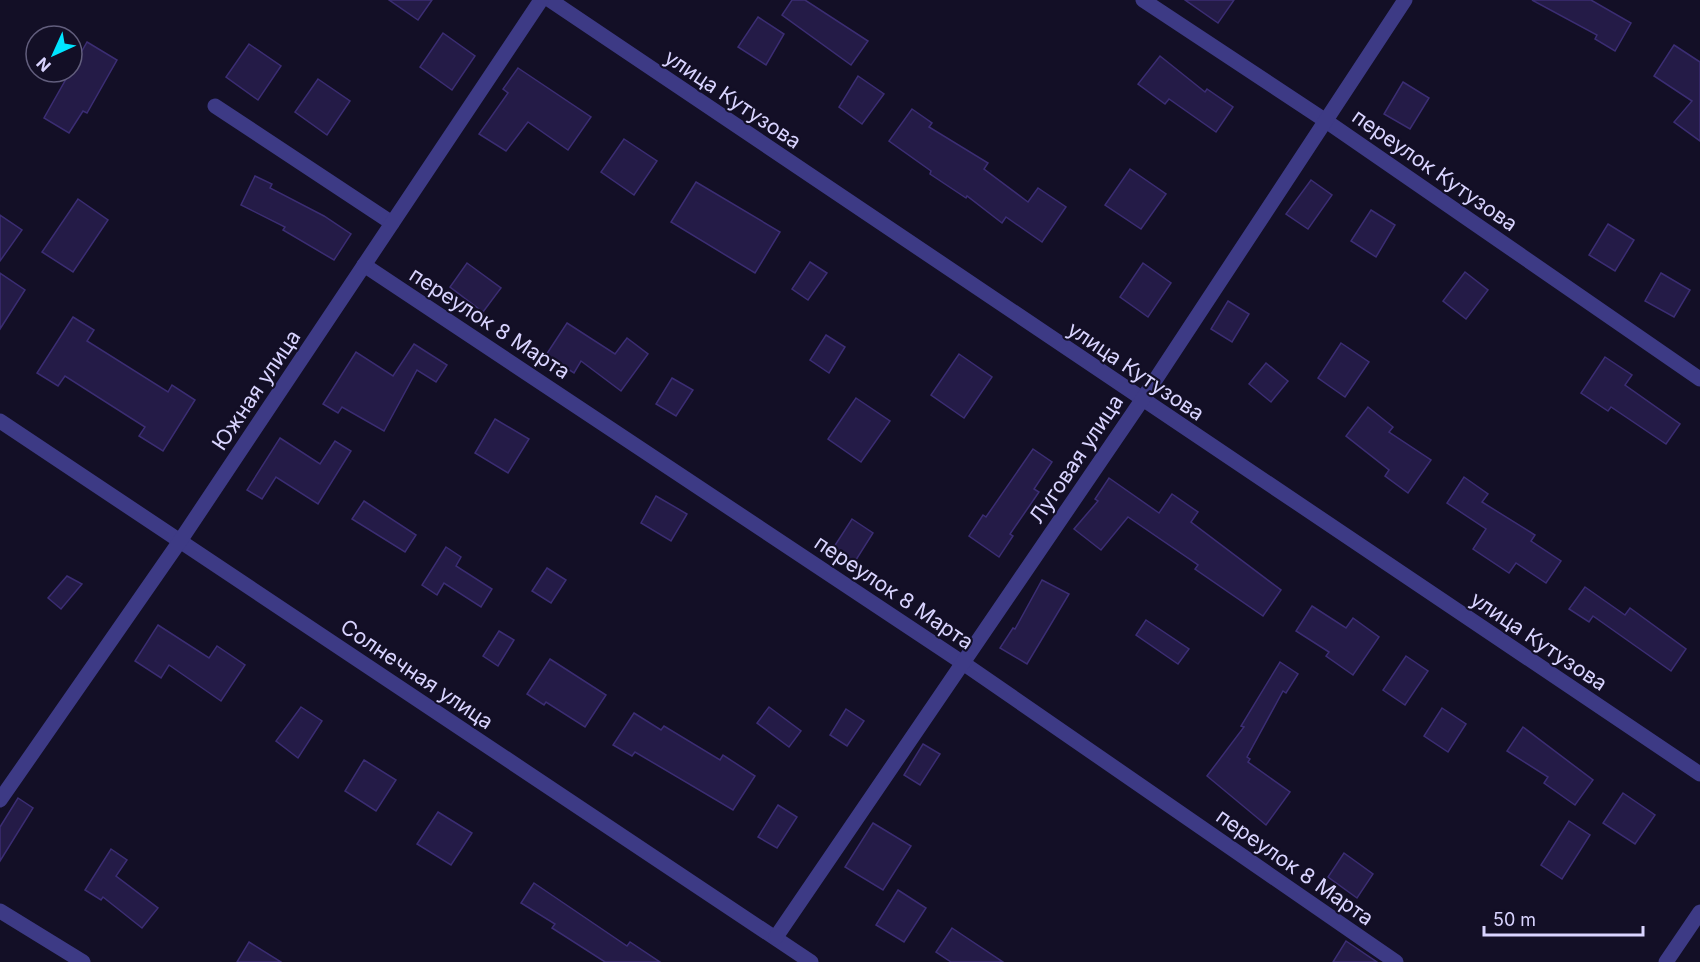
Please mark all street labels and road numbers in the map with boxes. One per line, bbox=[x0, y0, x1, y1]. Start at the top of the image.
street label: улица Кутузова bbox=[660, 44, 806, 154]
street label: переулок Кутузова bbox=[1348, 104, 1522, 236]
street label: переулок 8 Марта bbox=[405, 262, 575, 384]
street label: улица Кутузова bbox=[1063, 316, 1209, 426]
street label: Южная улица bbox=[207, 325, 305, 455]
street label: Луговая улица bbox=[1024, 390, 1128, 528]
street label: переулок 8 Марта bbox=[810, 530, 978, 654]
street label: улица Кутузова bbox=[1466, 586, 1612, 696]
street label: Солнечная улица bbox=[336, 614, 498, 734]
street label: переулок 8 Марта bbox=[1212, 803, 1378, 931]

